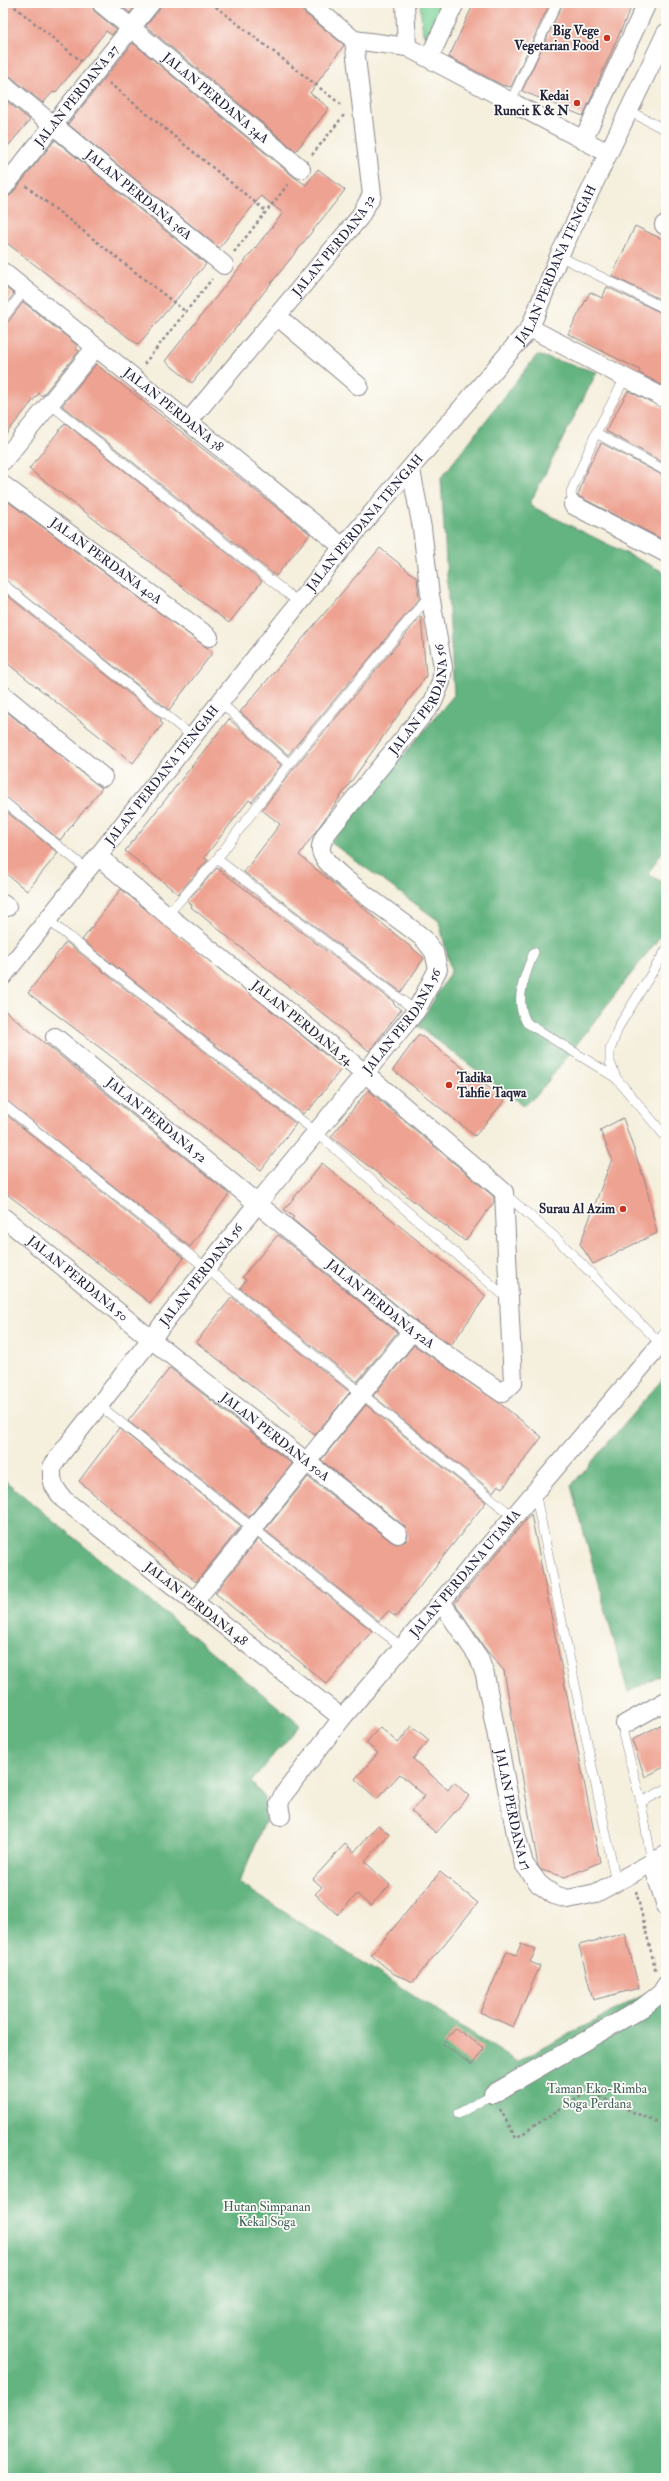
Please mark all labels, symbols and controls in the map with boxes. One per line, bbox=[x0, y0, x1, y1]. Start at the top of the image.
place label: Big Vege Vegetarian Food bbox=[513, 23, 600, 55]
marker: Big Vege Vegetarian Food bbox=[602, 33, 612, 43]
street label: JALAN PERDANA 27 bbox=[31, 42, 122, 151]
street label: JALAN PERDANA 34A bbox=[158, 49, 273, 147]
place label: Kedai Runcit K & N bbox=[494, 88, 570, 119]
marker: Kedai Runcit K & N bbox=[572, 98, 582, 108]
street label: JALAN PERDANA 36A bbox=[81, 146, 196, 244]
street label: JALAN PERDANA TENGAH bbox=[511, 182, 600, 348]
street label: JALAN PERDANA 32 bbox=[288, 192, 379, 300]
street label: JALAN PERDANA 38 bbox=[119, 364, 227, 455]
street label: JALAN PERDANA TENGAH bbox=[302, 451, 427, 595]
street label: JALAN PERDANA 40A bbox=[46, 514, 166, 608]
street label: JALAN PERDANA 56 bbox=[385, 641, 451, 759]
street label: JALAN PERDANA TENGAH bbox=[101, 702, 222, 849]
street label: JALAN PERDANA 56 bbox=[359, 965, 445, 1078]
street label: JALAN PERDANA 54 bbox=[247, 977, 357, 1069]
place label: Tadika Tahfie Taqwa bbox=[456, 1070, 527, 1102]
street label: JALAN PERDANA 52 bbox=[102, 1074, 210, 1167]
marker: Tadika Tahfie Taqwa bbox=[444, 1080, 454, 1090]
place label: Surau Al Azim bbox=[539, 1201, 616, 1217]
marker: Surau Al Azim bbox=[618, 1204, 628, 1214]
street label: JALAN PERDANA 56 bbox=[156, 1220, 247, 1330]
street label: JALAN PERDANA 50 bbox=[24, 1232, 131, 1325]
street label: JALAN PERDANA 52A bbox=[322, 1255, 438, 1352]
street label: JALAN PERDANA 50A bbox=[217, 1389, 333, 1485]
street label: JALAN PERDANA UTAMA bbox=[406, 1506, 525, 1641]
street label: JALAN PERDANA 48 bbox=[141, 1558, 251, 1649]
street label: JALAN PERDANA 17 bbox=[491, 1747, 534, 1874]
park label: Taman Eko-Rimba Soga Perdana bbox=[547, 2081, 648, 2112]
park label: Hutan Simpanan Kekal Soga bbox=[223, 2199, 311, 2230]

